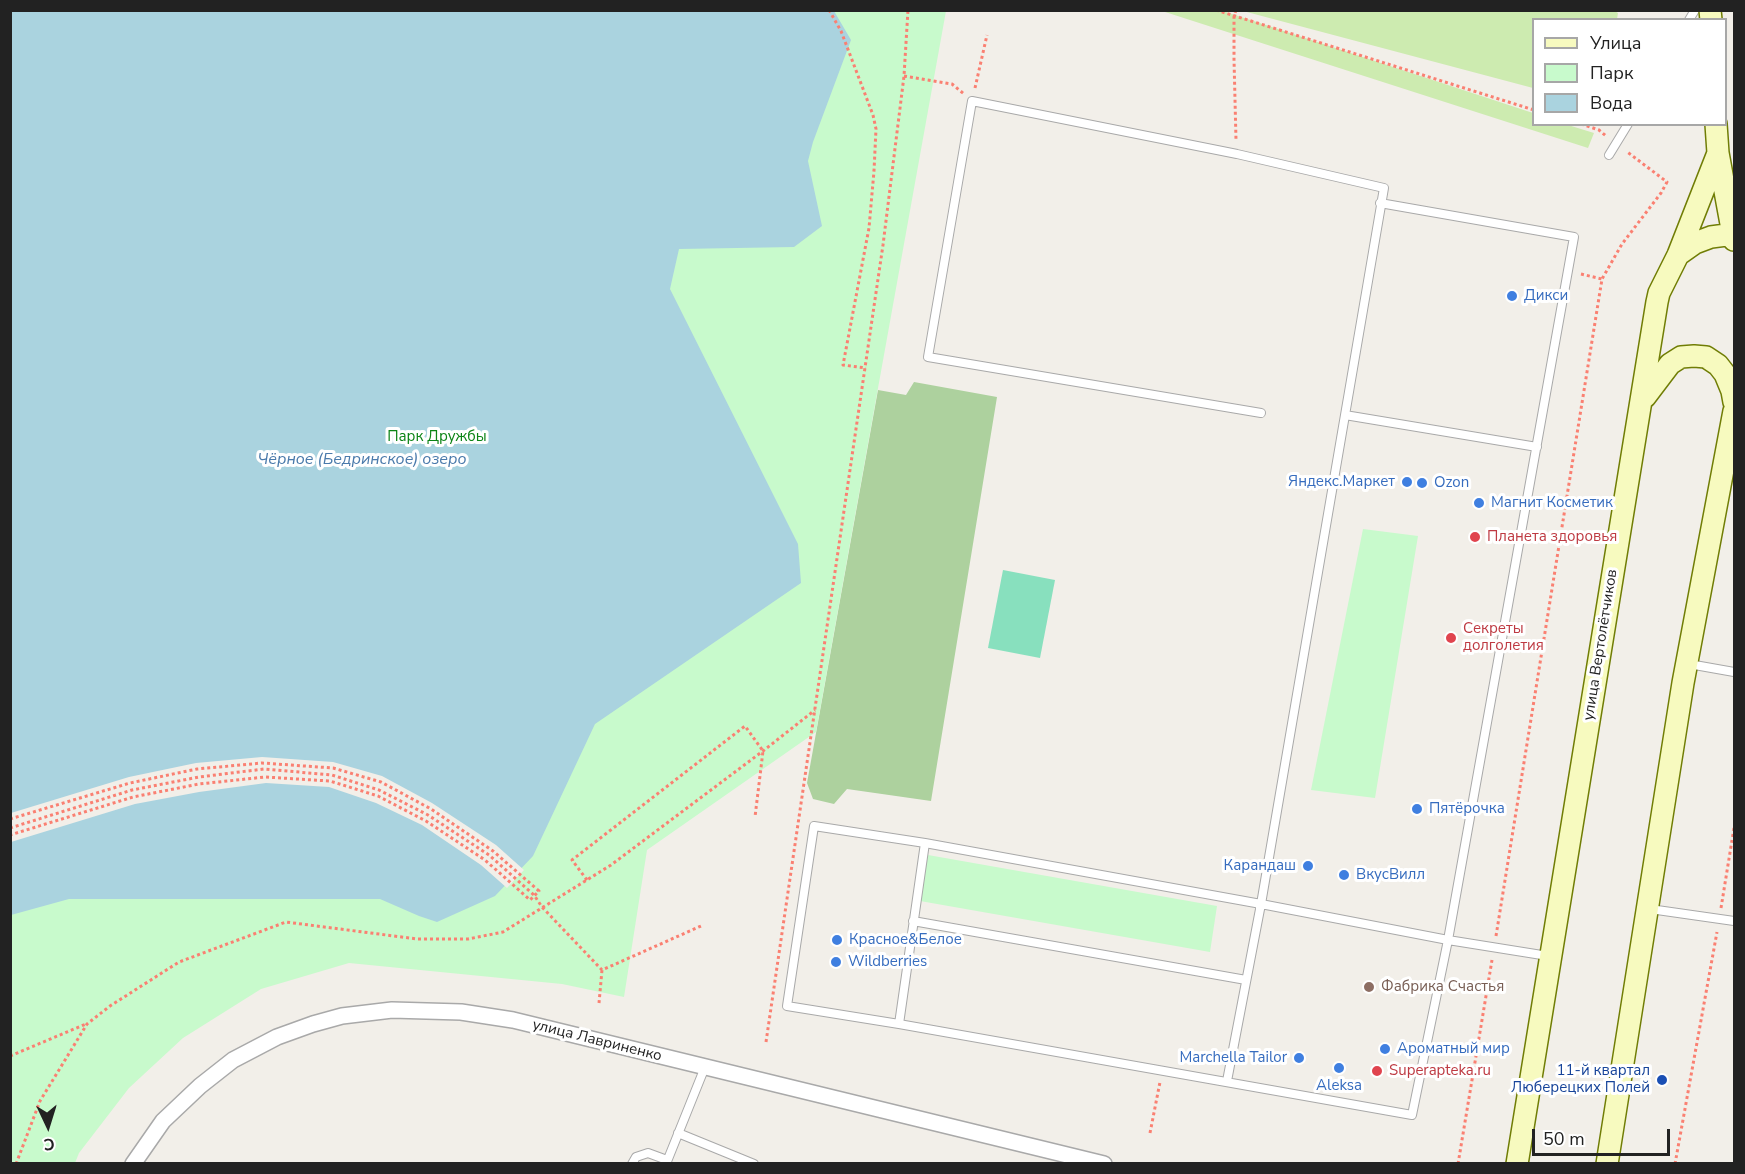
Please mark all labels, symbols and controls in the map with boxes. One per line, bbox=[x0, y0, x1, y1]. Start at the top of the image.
legend bbox=[1532, 18, 1727, 126]
text: Улица bbox=[1590, 31, 1641, 55]
text: Парк bbox=[1590, 61, 1633, 85]
text: Вода bbox=[1590, 91, 1633, 115]
place label: Дикси bbox=[1524, 287, 1568, 305]
marker: Дикси bbox=[1505, 289, 1519, 303]
park label: Парк Дружбы bbox=[387, 428, 487, 446]
water label: Чёрное (Бедринское) озеро bbox=[257, 450, 467, 470]
place label: Яндекс.Маркет bbox=[1288, 473, 1395, 491]
place label: Ozon bbox=[1434, 474, 1469, 492]
marker: Яндекс.Маркет bbox=[1400, 475, 1414, 489]
marker: Ozon bbox=[1415, 476, 1429, 490]
place label: Магнит Косметик bbox=[1491, 494, 1613, 512]
marker: Магнит Косметик bbox=[1472, 496, 1486, 510]
place label: Планета здоровья bbox=[1487, 528, 1617, 546]
marker: Планета здоровья bbox=[1468, 530, 1482, 544]
street label: улица Вертолётчиков bbox=[1580, 568, 1622, 722]
place label: Секреты долголетия bbox=[1463, 620, 1544, 655]
marker: Секреты долголетия bbox=[1444, 631, 1458, 645]
place label: Пятёрочка bbox=[1429, 800, 1505, 818]
marker: Пятёрочка bbox=[1410, 802, 1424, 816]
place label: Карандаш bbox=[1224, 857, 1296, 875]
marker: Карандаш bbox=[1301, 859, 1315, 873]
place label: ВкусВилл bbox=[1356, 866, 1425, 884]
marker: ВкусВилл bbox=[1337, 868, 1351, 882]
place label: Красное&Белое bbox=[849, 931, 962, 949]
marker: Красное&Белое bbox=[830, 933, 844, 947]
place label: Wildberries bbox=[848, 953, 927, 971]
marker: Wildberries bbox=[829, 955, 843, 969]
place label: Фабрика Счастья bbox=[1381, 978, 1504, 996]
marker: Фабрика Счастья bbox=[1362, 980, 1376, 994]
street label: улица Лавриненко bbox=[530, 1016, 664, 1066]
place label: Ароматный мир bbox=[1397, 1040, 1510, 1058]
marker: Ароматный мир bbox=[1378, 1042, 1392, 1056]
place label: Marchella Tailor bbox=[1179, 1049, 1287, 1067]
marker: Marchella Tailor bbox=[1292, 1051, 1306, 1065]
marker: Aleksa bbox=[1332, 1061, 1346, 1075]
place label: Superapteka.ru bbox=[1389, 1062, 1491, 1080]
place label: 11-й квартал Люберецких Полей bbox=[1511, 1062, 1650, 1097]
marker: Superapteka.ru bbox=[1370, 1064, 1384, 1078]
marker: 11-й квартал Люберецких Полей bbox=[1655, 1073, 1669, 1087]
place label: Aleksa bbox=[1316, 1077, 1362, 1095]
north arrow bbox=[18, 1096, 78, 1156]
scale bar bbox=[1535, 1117, 1673, 1155]
text: 50 m bbox=[1543, 1127, 1585, 1151]
text: С bbox=[43, 1133, 55, 1155]

